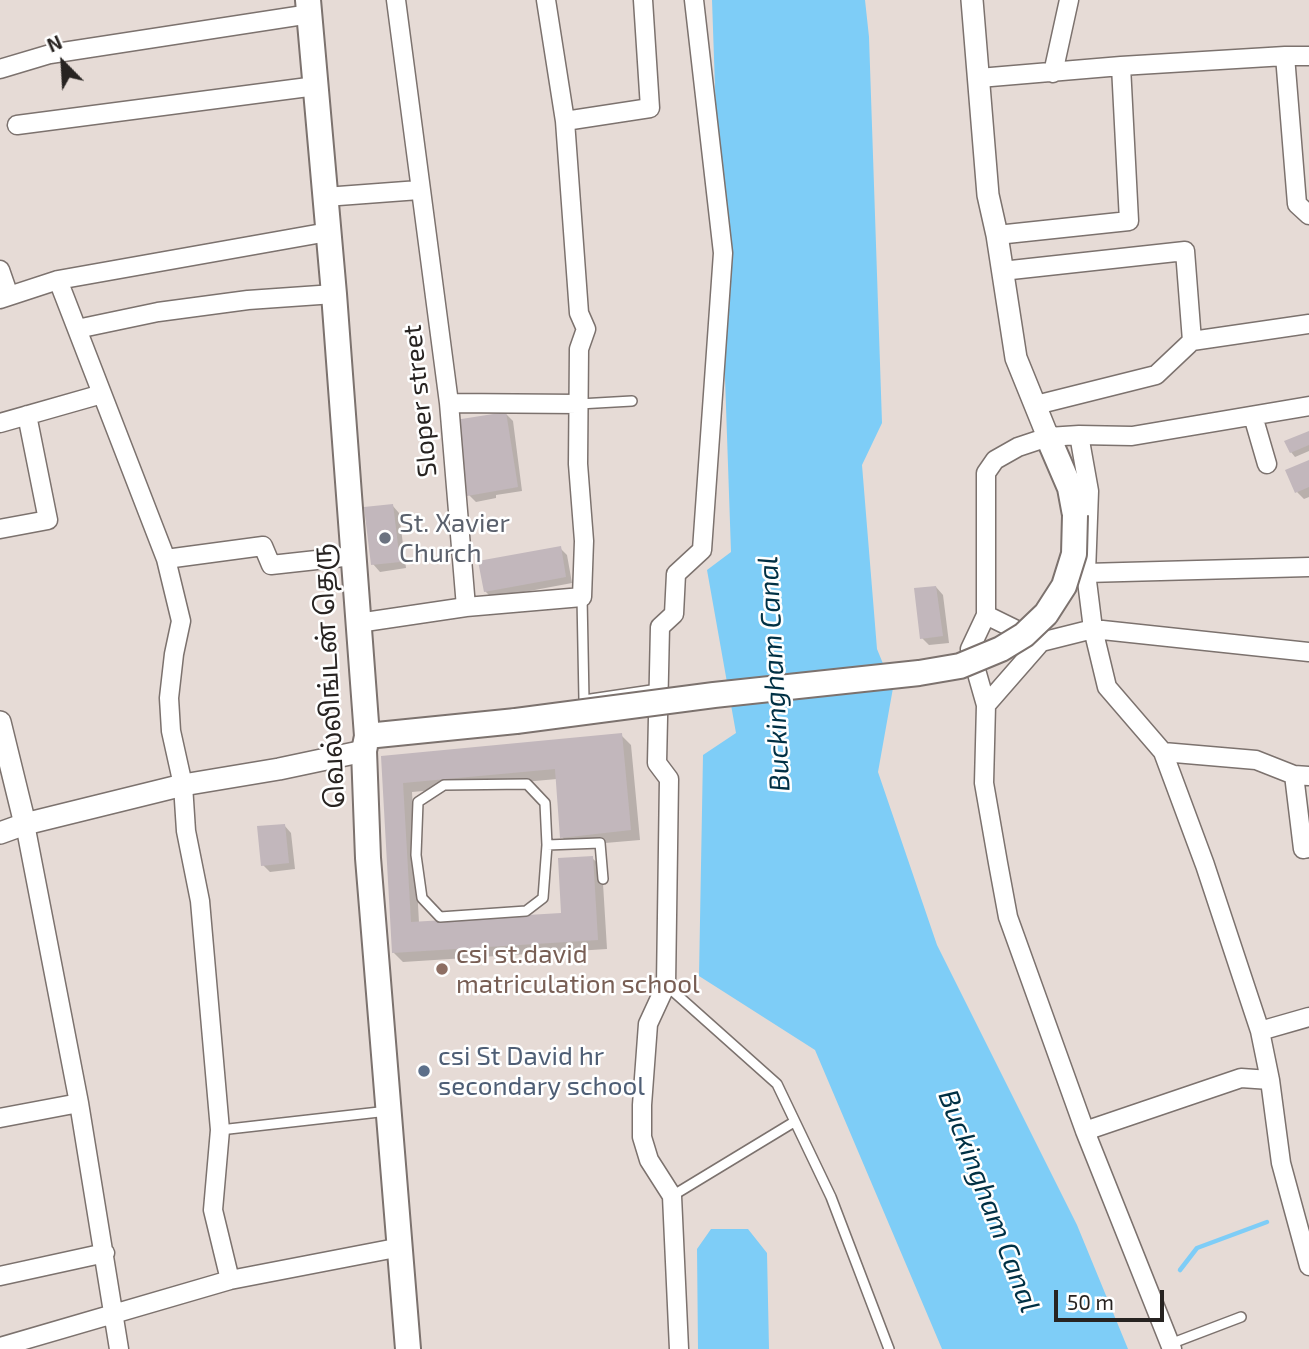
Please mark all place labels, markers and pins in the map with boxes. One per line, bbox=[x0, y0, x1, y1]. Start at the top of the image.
place label: St. Xavier Church bbox=[399, 507, 510, 568]
marker: St. Xavier Church bbox=[377, 530, 393, 546]
place label: csi st.david matriculation school bbox=[456, 938, 700, 1000]
marker: csi st.david matriculation school bbox=[434, 961, 450, 977]
place label: csi St David hr secondary school bbox=[438, 1040, 645, 1102]
marker: csi St David hr secondary school bbox=[416, 1063, 432, 1079]

